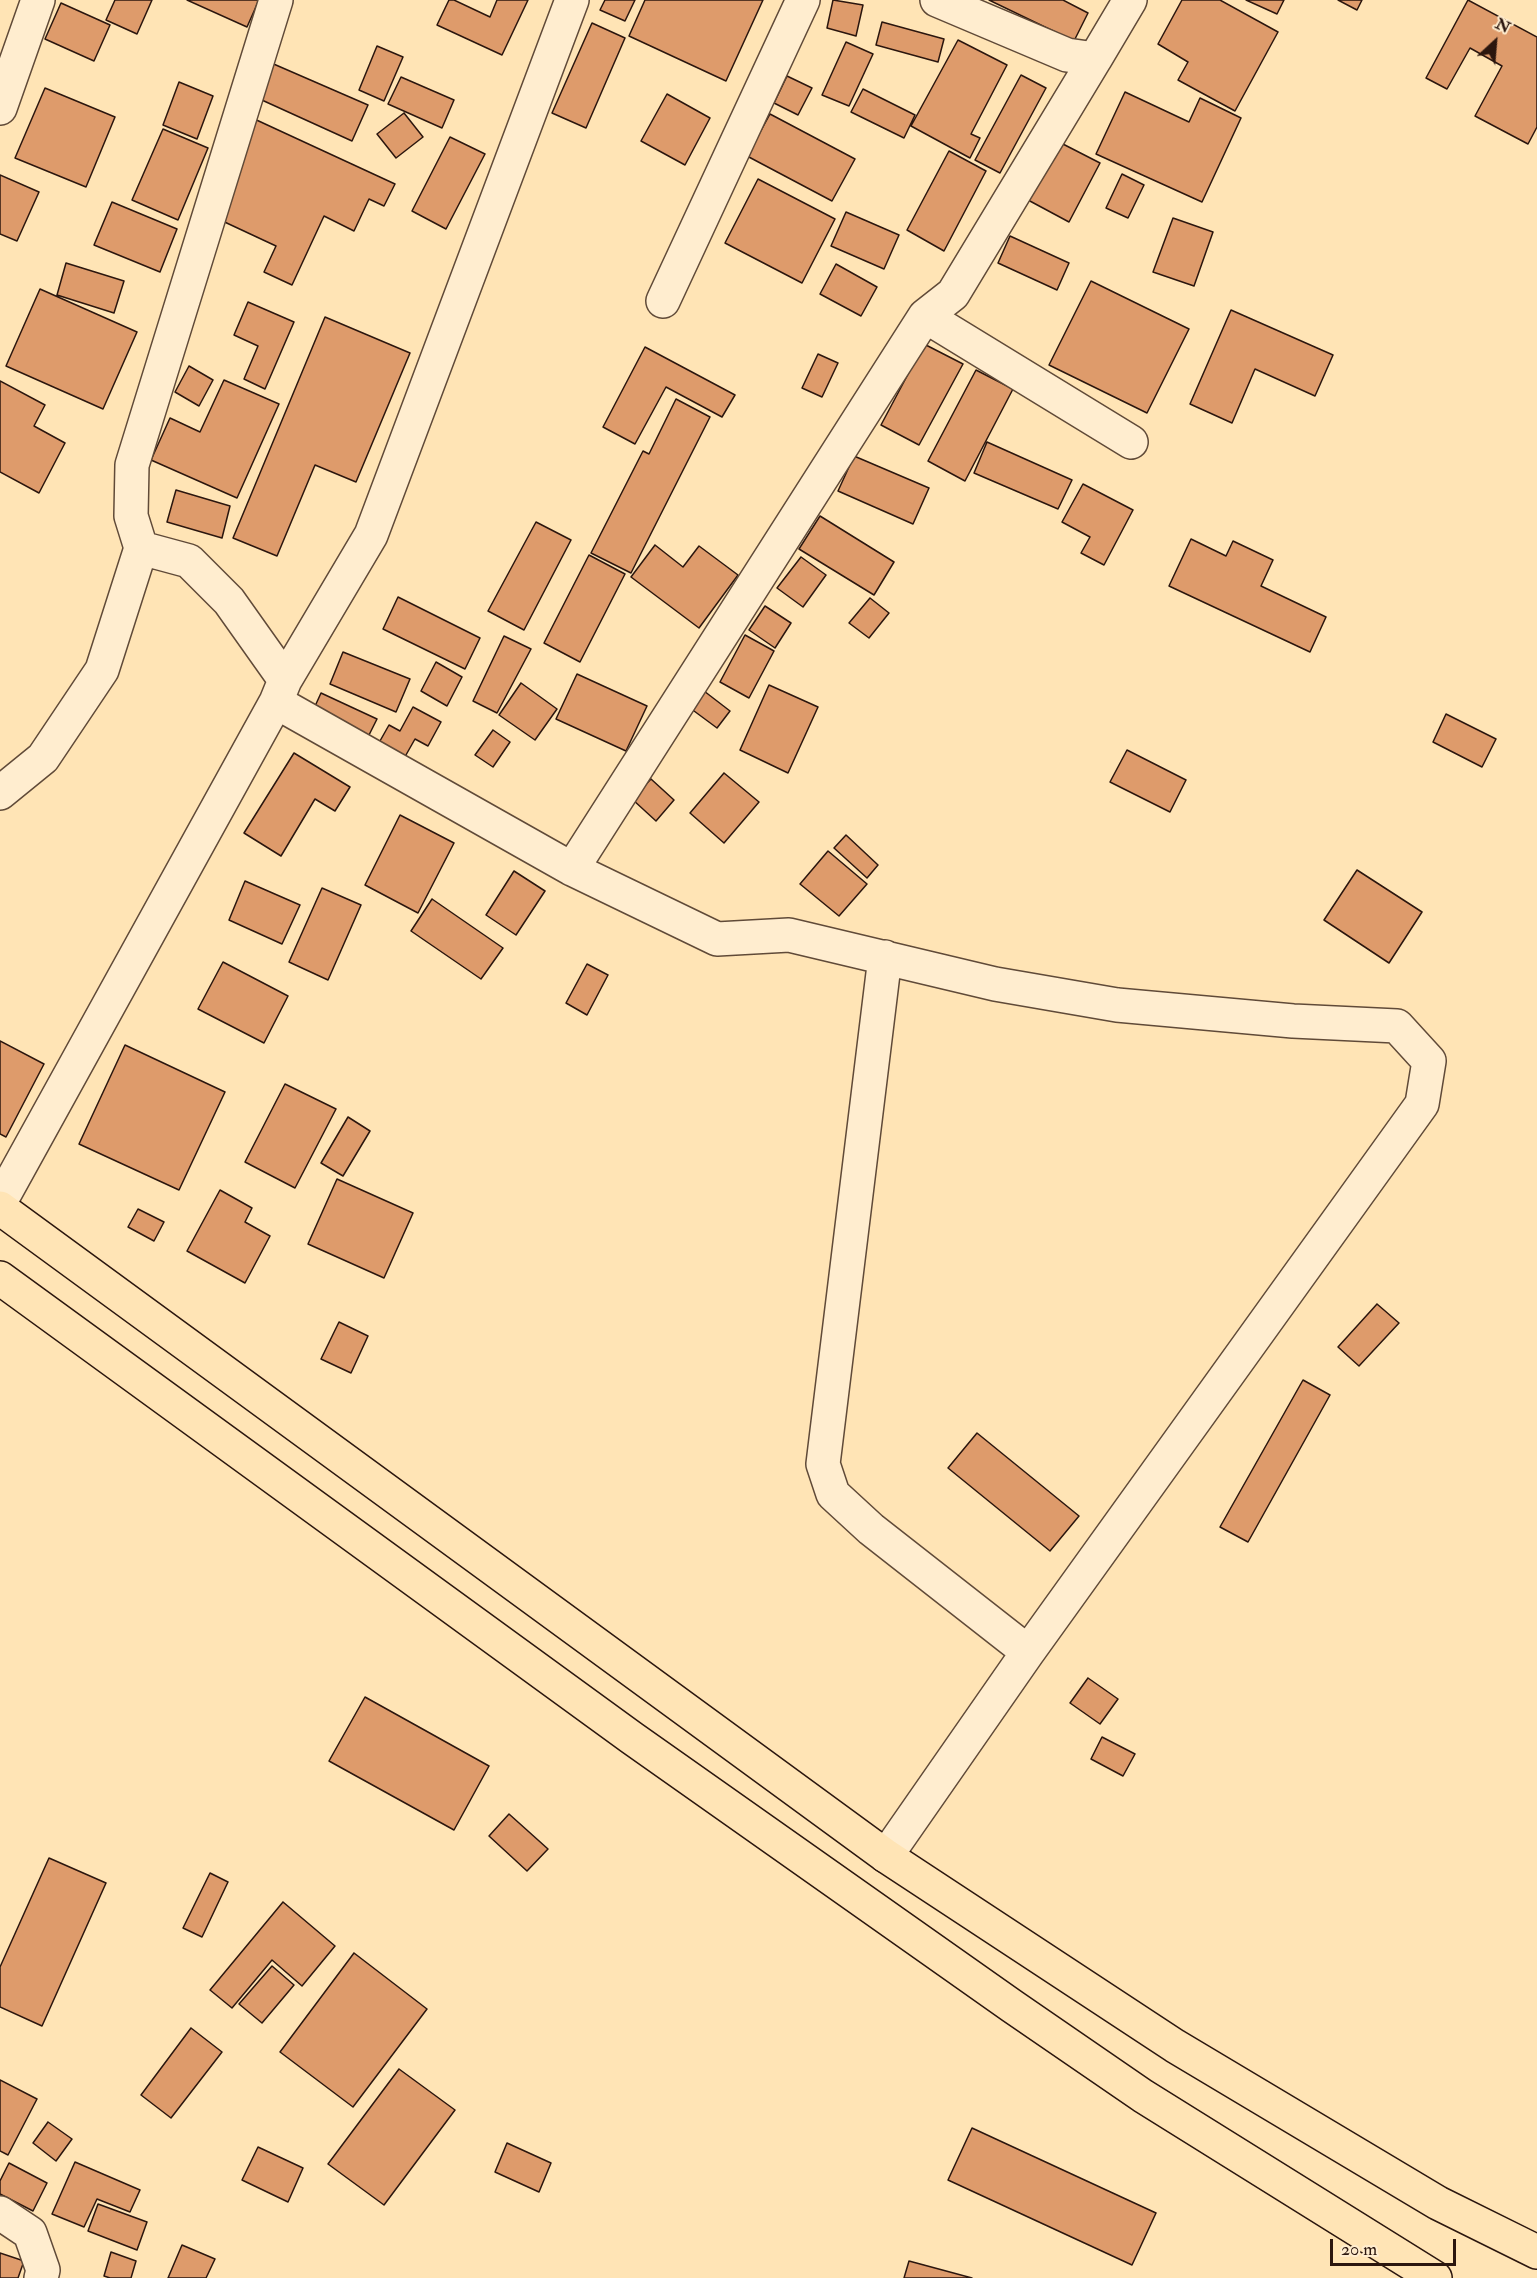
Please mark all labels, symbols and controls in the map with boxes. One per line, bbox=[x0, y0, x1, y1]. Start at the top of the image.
north arrow bbox=[1465, 12, 1525, 72]
text: N bbox=[1492, 14, 1514, 38]
scale bar bbox=[1333, 2227, 1459, 2265]
text: 20 m bbox=[1341, 2238, 1377, 2261]

